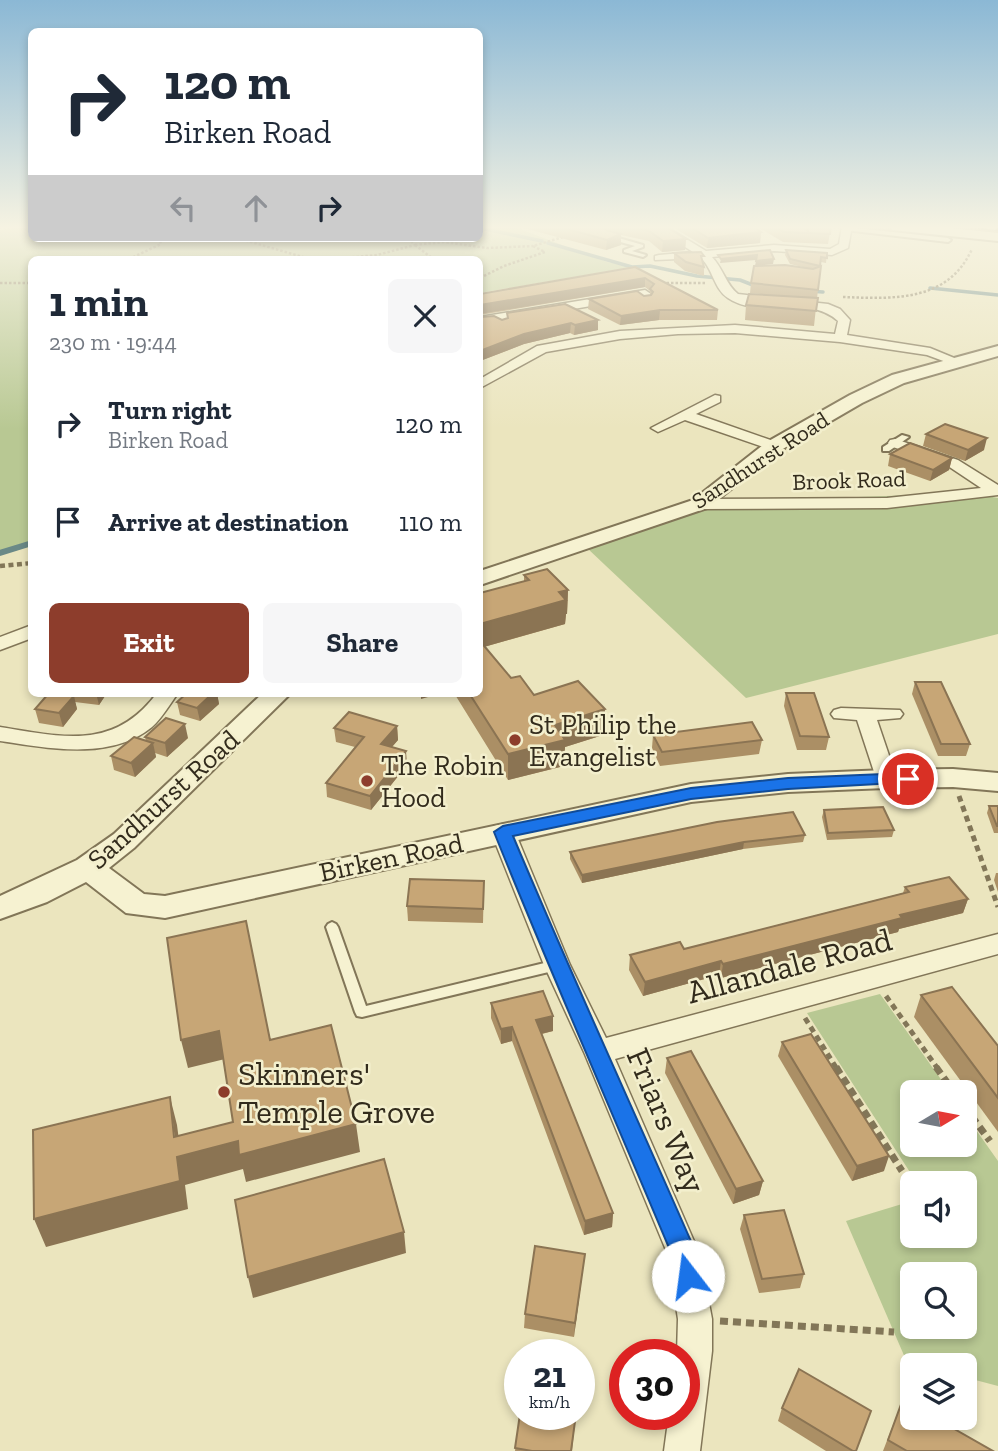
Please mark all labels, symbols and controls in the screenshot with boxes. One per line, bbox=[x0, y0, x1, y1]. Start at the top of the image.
text: 120 m bbox=[164, 53, 290, 112]
icon: right bbox=[49, 56, 140, 147]
text: Birken Road bbox=[164, 113, 331, 151]
icon: left bbox=[164, 189, 202, 227]
icon: ahead bbox=[237, 189, 275, 227]
icon: right bbox=[310, 189, 348, 227]
text: 1 min bbox=[49, 276, 148, 327]
button: close bbox=[388, 279, 462, 353]
text: 230 m · 19:44 bbox=[49, 328, 177, 356]
text: Turn right bbox=[108, 394, 231, 426]
icon: right bbox=[49, 405, 87, 443]
street label: Sandhurst Road bbox=[686, 405, 834, 515]
text: 120 m bbox=[395, 408, 462, 440]
text: Birken Road bbox=[108, 426, 228, 454]
street label: Brook Road bbox=[792, 464, 907, 496]
icon: arrive bbox=[49, 503, 87, 541]
text: Arrive at destination bbox=[108, 506, 348, 538]
text: 110 m bbox=[399, 506, 462, 538]
button: Exit bbox=[49, 603, 249, 683]
button: Share bbox=[263, 603, 462, 683]
place label: St Philip the Evangelist bbox=[529, 708, 677, 773]
street label: Sandhurst Road bbox=[81, 723, 246, 876]
marker: St Philip the Evangelist bbox=[507, 732, 523, 748]
place label: The Robin Hood bbox=[381, 749, 504, 814]
pin bbox=[878, 749, 938, 809]
icon: arrive bbox=[889, 760, 927, 798]
marker: The Robin Hood bbox=[359, 773, 375, 789]
street label: Birken Road bbox=[316, 826, 466, 889]
street label: Allandale Road bbox=[682, 919, 896, 1012]
street label: Friars Way bbox=[619, 1042, 715, 1199]
place label: Skinners' Temple Grove bbox=[238, 1054, 435, 1131]
north arrow bbox=[900, 1080, 976, 1157]
map controls bbox=[900, 1080, 977, 1430]
marker: Skinners' Temple Grove bbox=[216, 1084, 232, 1100]
button: sound bbox=[900, 1171, 977, 1248]
position arrow bbox=[651, 1239, 725, 1313]
button: search bbox=[900, 1262, 977, 1339]
speed limit sign: 30 bbox=[609, 1339, 700, 1430]
button: layers bbox=[900, 1353, 977, 1430]
text: 21 bbox=[533, 1354, 566, 1396]
text: km/h bbox=[529, 1391, 570, 1413]

